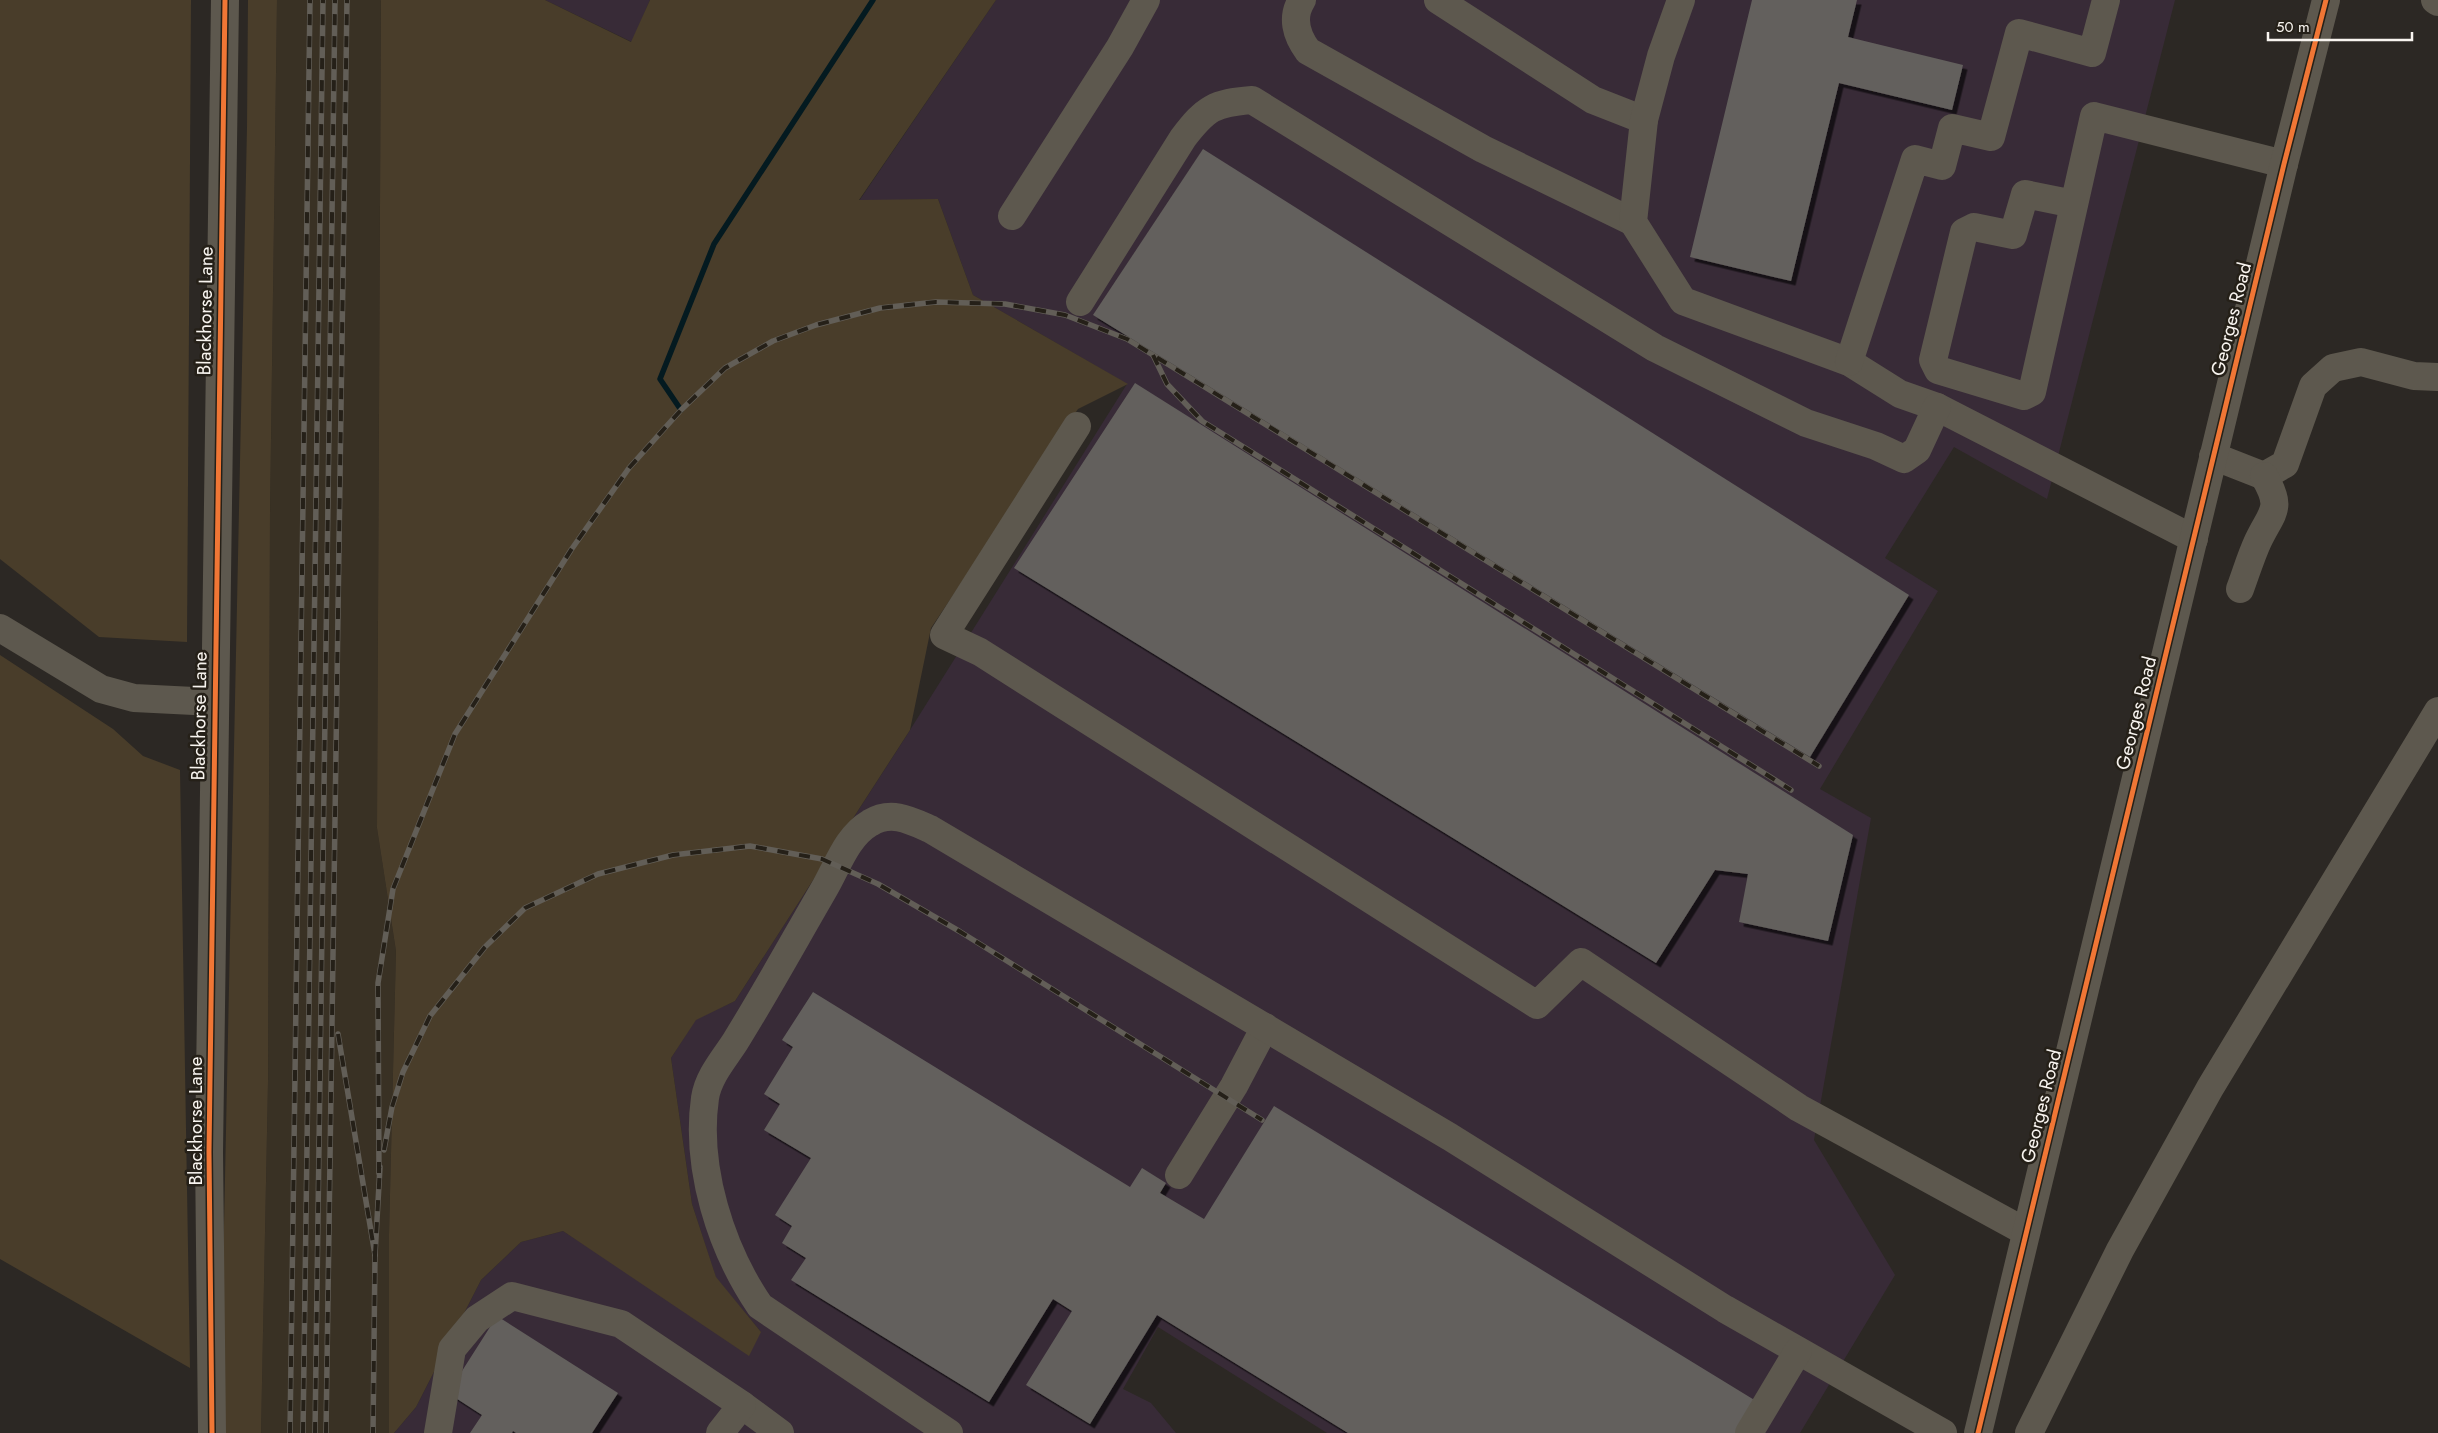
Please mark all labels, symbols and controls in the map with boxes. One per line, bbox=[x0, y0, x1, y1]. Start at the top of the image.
scale bar bbox=[2268, 10, 2412, 42]
text: 50 m bbox=[2276, 16, 2310, 38]
street label: Blackhorse Lane bbox=[190, 246, 220, 376]
street label: Georges Road bbox=[2204, 259, 2258, 379]
street label: Blackhorse Lane bbox=[184, 651, 214, 781]
street label: Georges Road bbox=[2109, 653, 2163, 773]
street label: Georges Road bbox=[2014, 1046, 2068, 1166]
street label: Blackhorse Lane bbox=[182, 1056, 209, 1186]

